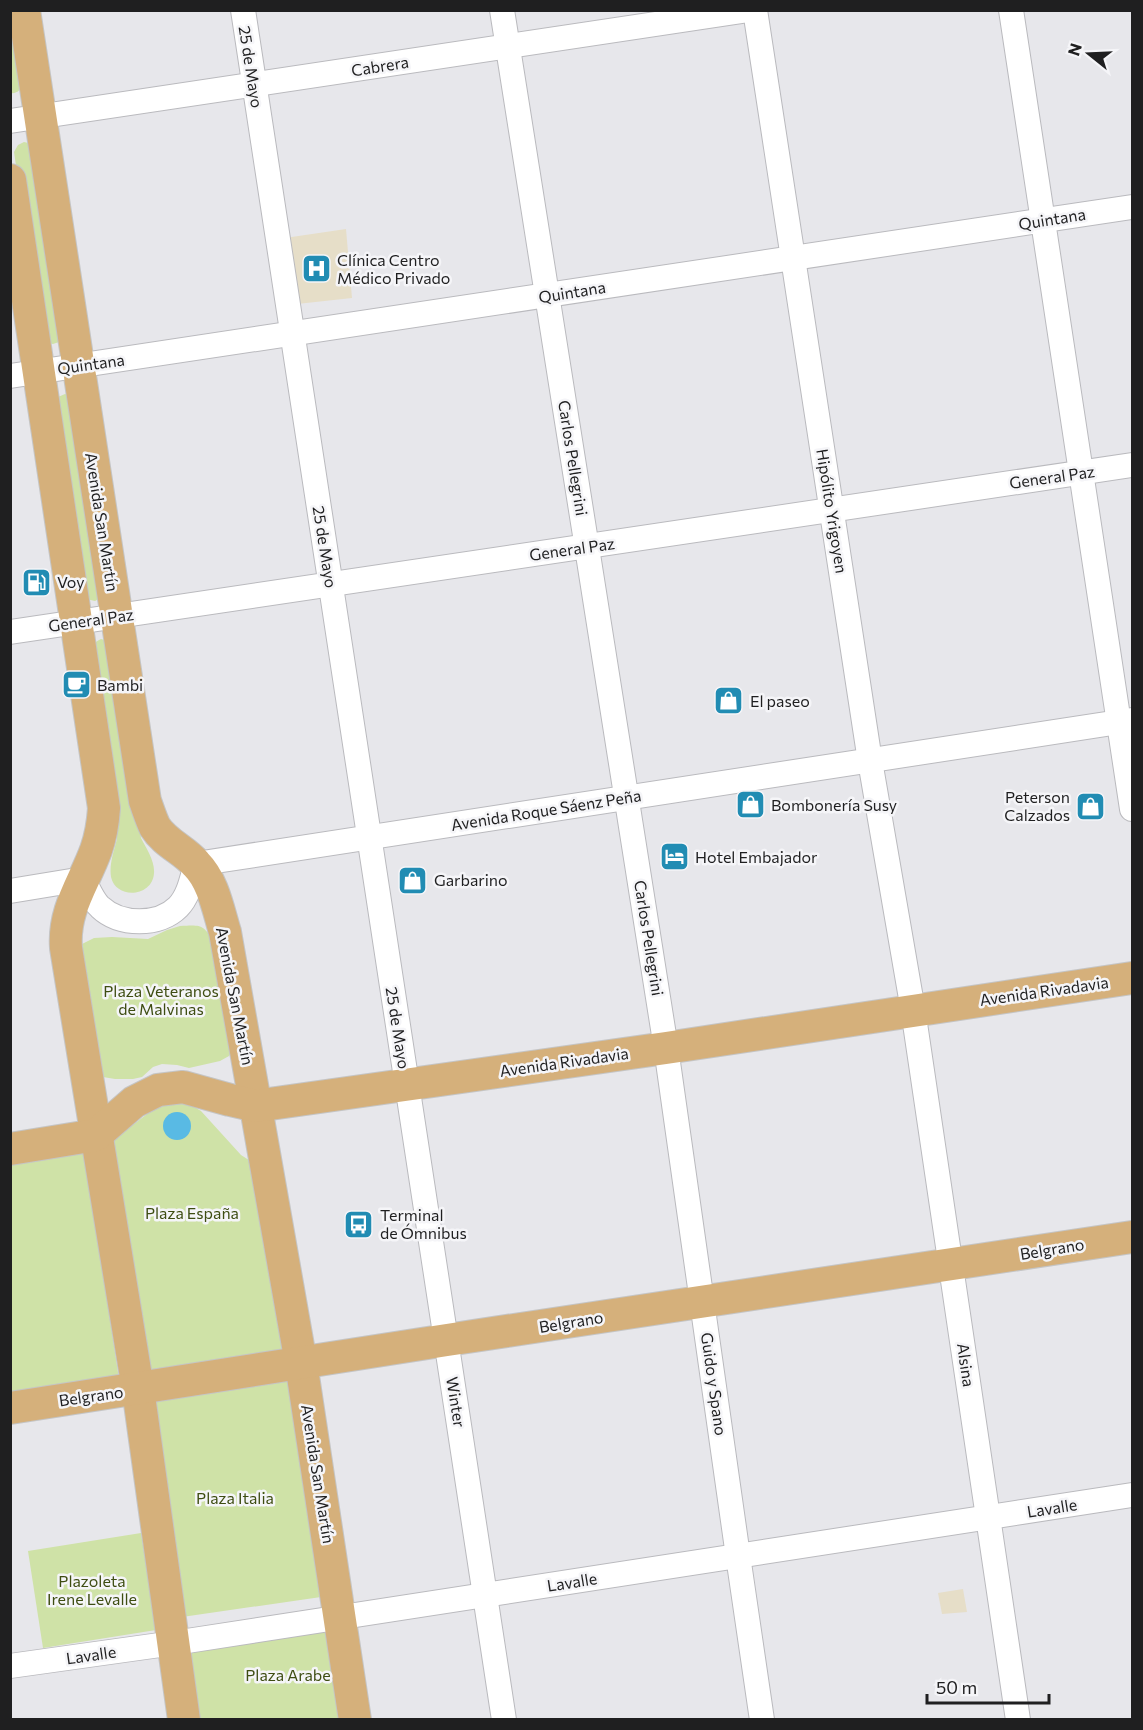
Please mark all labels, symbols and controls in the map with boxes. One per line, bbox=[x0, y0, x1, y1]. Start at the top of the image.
north arrow bbox=[1059, 24, 1119, 84]
street label: 25 de Mayo bbox=[236, 25, 267, 109]
text: N bbox=[1063, 41, 1085, 58]
street label: Cabrera bbox=[350, 52, 410, 79]
street label: Quintana bbox=[1017, 204, 1087, 233]
place label: Clínica Centro Médico Privado bbox=[337, 250, 450, 287]
hospital icon: Clínica Centro Médico Privado bbox=[300, 253, 332, 285]
street label: Quintana bbox=[537, 277, 607, 306]
street label: Quintana bbox=[56, 349, 126, 378]
street label: Carlos Pellegrini bbox=[555, 399, 592, 517]
street label: Hipólito Yrigoyen bbox=[813, 447, 852, 574]
street label: Avenida San Martín bbox=[82, 451, 123, 593]
street label: General Paz bbox=[1008, 461, 1096, 492]
street label: 25 de Mayo bbox=[310, 505, 341, 589]
street label: General Paz bbox=[528, 533, 616, 564]
fuel station icon: Voy bbox=[20, 566, 52, 598]
place label: Voy bbox=[57, 572, 84, 591]
street label: General Paz bbox=[47, 604, 135, 635]
cafe icon: Bambi bbox=[60, 669, 92, 701]
place label: Bambi bbox=[97, 675, 143, 694]
shop icon: El paseo bbox=[713, 685, 745, 717]
place label: El paseo bbox=[750, 691, 810, 710]
street label: Avenida Roque Sáenz Peña bbox=[449, 785, 642, 834]
place label: Peterson Calzados bbox=[1004, 787, 1070, 824]
shop icon: Bombonería Susy bbox=[734, 789, 766, 821]
shop icon: Peterson Calzados bbox=[1075, 790, 1107, 822]
place label: Bombonería Susy bbox=[771, 795, 897, 814]
hotel icon: Hotel Embajador bbox=[658, 841, 690, 873]
place label: Hotel Embajador bbox=[695, 847, 818, 866]
shop icon: Garbarino bbox=[397, 864, 429, 896]
place label: Garbarino bbox=[434, 870, 508, 889]
street label: Carlos Pellegrini bbox=[631, 879, 668, 997]
street label: Avenida San Martín bbox=[213, 925, 258, 1067]
street label: Avenida Rivadavia bbox=[978, 972, 1110, 1009]
park label: Plaza Veteranos de Malvinas bbox=[103, 981, 219, 1018]
street label: 25 de Mayo bbox=[383, 986, 414, 1070]
street label: Avenida Rivadavia bbox=[498, 1043, 630, 1080]
park label: Plaza España bbox=[145, 1203, 239, 1222]
place label: Terminal de Ómnibus bbox=[380, 1205, 467, 1242]
bus stop icon: Terminal de Ómnibus bbox=[343, 1208, 375, 1240]
street label: Belgrano bbox=[1018, 1234, 1085, 1263]
street label: Belgrano bbox=[537, 1307, 604, 1336]
street label: Guido y Spano bbox=[698, 1331, 731, 1437]
street label: Alsina bbox=[954, 1342, 979, 1388]
street label: Winter bbox=[443, 1375, 470, 1429]
street label: Belgrano bbox=[58, 1382, 124, 1409]
street label: Avenida San Martín bbox=[298, 1403, 339, 1545]
park label: Plaza Italia bbox=[196, 1488, 274, 1507]
street label: Lavalle bbox=[1026, 1494, 1078, 1521]
street label: Lavalle bbox=[546, 1568, 598, 1595]
park label: Plazoleta Irene Levalle bbox=[47, 1571, 137, 1608]
street label: Lavalle bbox=[65, 1642, 117, 1667]
park label: Plaza Arabe bbox=[245, 1665, 331, 1684]
scale bar bbox=[927, 1667, 1048, 1705]
text: 50 m bbox=[936, 1676, 977, 1698]

